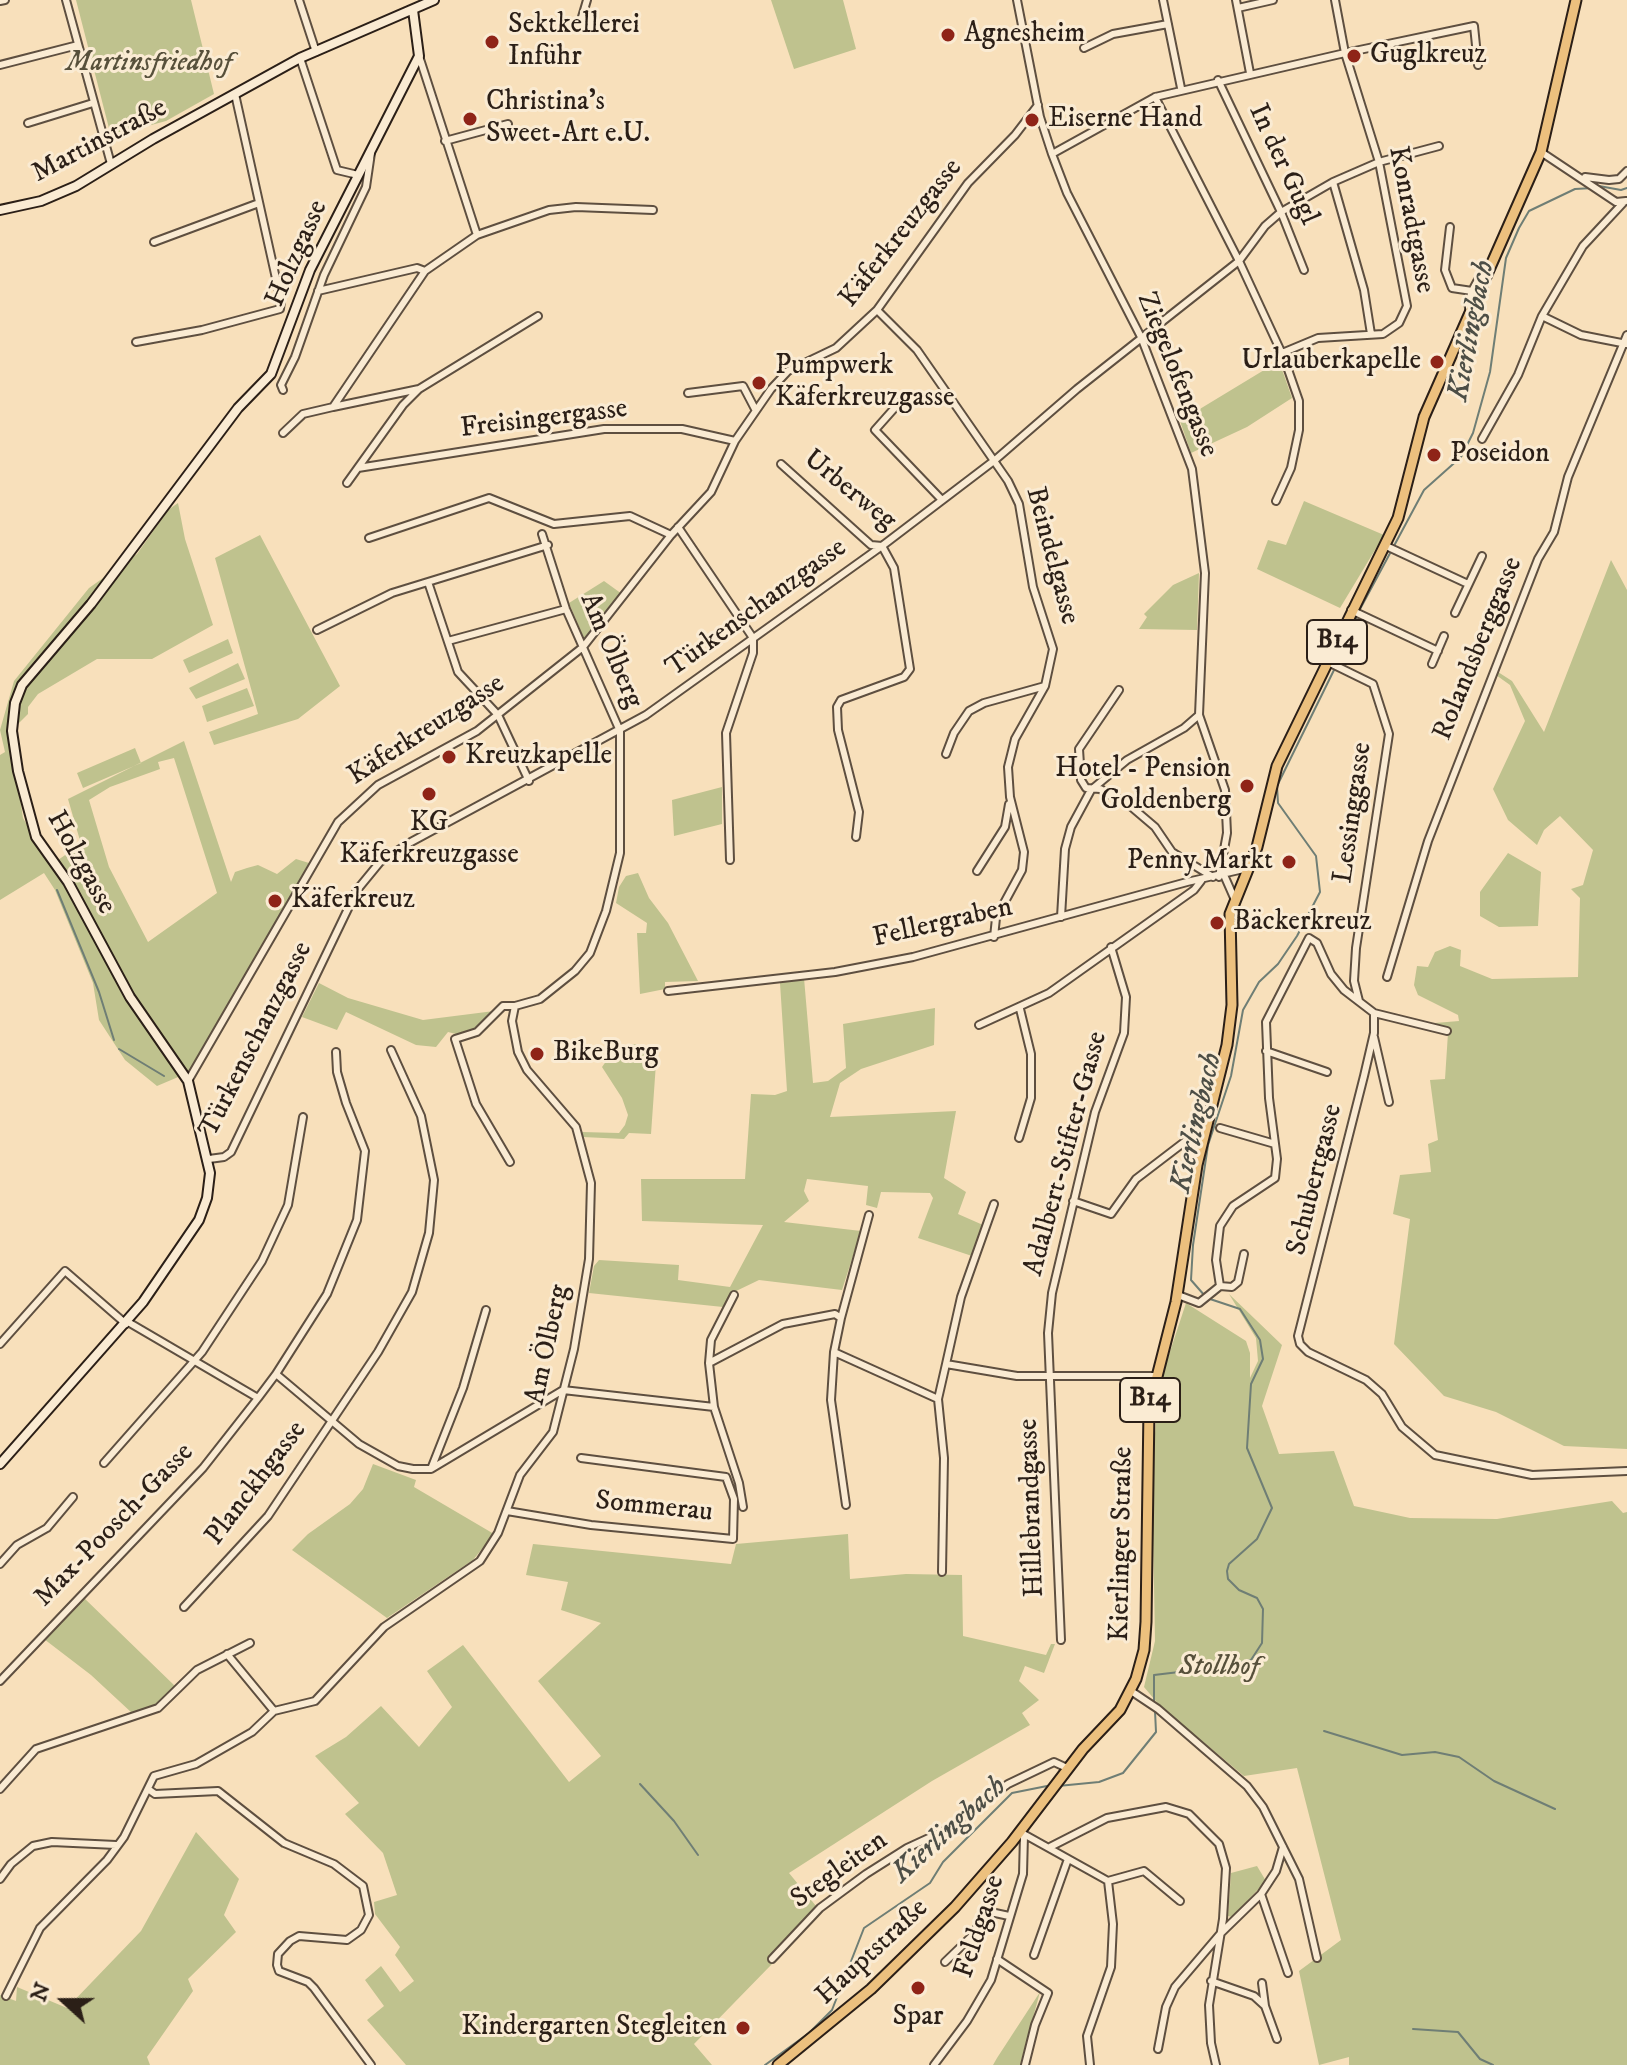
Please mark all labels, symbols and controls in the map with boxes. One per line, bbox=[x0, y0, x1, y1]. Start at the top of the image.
place label: Sektkellerei Inführ bbox=[508, 9, 640, 75]
place label: Agnesheim bbox=[964, 18, 1085, 52]
marker: Agnesheim bbox=[939, 26, 957, 44]
marker: Sektkellerei Inführ bbox=[483, 33, 501, 51]
place label: Guglkreuz bbox=[1370, 39, 1487, 73]
park label: Martinsfriedhof bbox=[66, 47, 232, 81]
marker: Guglkreuz bbox=[1345, 47, 1363, 65]
place label: Christina's Sweet-Art e.U. bbox=[486, 86, 650, 152]
street label: Martinstraße bbox=[27, 92, 173, 192]
street label: In der Gugl bbox=[1239, 99, 1325, 231]
place label: Eiserne Hand bbox=[1048, 103, 1202, 137]
marker: Christina's Sweet-Art e.U. bbox=[461, 110, 479, 128]
marker: Eiserne Hand bbox=[1023, 111, 1041, 129]
street label: Konradtgasse bbox=[1379, 144, 1441, 296]
street label: Käferkreuzgasse bbox=[833, 153, 971, 315]
street label: Holzgasse bbox=[260, 196, 336, 312]
water label: Kierlingbach bbox=[1442, 258, 1504, 404]
street label: Ziegelofengasse bbox=[1128, 288, 1224, 462]
place label: Urlauberkapelle bbox=[1241, 345, 1421, 379]
place label: Pumpwerk Käferkreuzgasse bbox=[775, 350, 955, 416]
marker: Urlauberkapelle bbox=[1428, 353, 1446, 371]
marker: Pumpwerk Käferkreuzgasse bbox=[750, 374, 768, 392]
street label: Freisingergasse bbox=[459, 393, 629, 447]
place label: Poseidon bbox=[1450, 438, 1550, 472]
street label: Urberweg bbox=[796, 443, 902, 539]
marker: Poseidon bbox=[1425, 446, 1443, 464]
street label: Beindelgasse bbox=[1017, 484, 1085, 628]
street label: Türkenschanzgasse bbox=[660, 532, 854, 686]
street label: Rolandsberggasse bbox=[1427, 552, 1531, 746]
street label: Am Ölberg bbox=[571, 588, 649, 714]
road number: B14 bbox=[1307, 620, 1367, 664]
street label: Käferkreuzgasse bbox=[343, 668, 511, 794]
place label: Kreuzkapelle bbox=[465, 740, 612, 774]
street label: Lessinggasse bbox=[1327, 740, 1381, 886]
marker: Kreuzkapelle bbox=[440, 748, 458, 766]
place label: Hotel - Pension Goldenberg bbox=[1055, 753, 1231, 819]
marker: Hotel - Pension Goldenberg bbox=[1238, 777, 1256, 795]
marker: KG Käferkreuzgasse bbox=[420, 785, 438, 803]
street label: Holzgasse bbox=[38, 805, 122, 921]
place label: KG Käferkreuzgasse bbox=[339, 807, 519, 873]
place label: Penny Markt bbox=[1127, 845, 1273, 879]
marker: Penny Markt bbox=[1280, 853, 1298, 871]
place label: Käferkreuz bbox=[291, 884, 415, 918]
marker: Käferkreuz bbox=[266, 892, 284, 910]
street label: Fellergraben bbox=[870, 892, 1016, 956]
place label: Bäckerkreuz bbox=[1233, 906, 1372, 940]
marker: Bäckerkreuz bbox=[1208, 914, 1226, 932]
street label: Türkenschanzgasse bbox=[193, 937, 321, 1143]
street label: Adalbert-Stifter-Gasse bbox=[1018, 1028, 1116, 1280]
place label: BikeBurg bbox=[553, 1037, 658, 1071]
marker: BikeBurg bbox=[528, 1045, 546, 1063]
water label: Kierlingbach bbox=[1164, 1050, 1232, 1196]
street label: Schubertgasse bbox=[1281, 1101, 1351, 1259]
street label: Am Ölberg bbox=[520, 1282, 578, 1408]
road number: B14 bbox=[1120, 1378, 1180, 1422]
street label: Planckhgasse bbox=[199, 1415, 315, 1553]
street label: Hillebrandgasse bbox=[1013, 1418, 1053, 1598]
street label: Max-Poosch-Gasse bbox=[28, 1437, 202, 1615]
street label: Kierlinger Straße bbox=[1104, 1446, 1142, 1642]
street label: Sommerau bbox=[594, 1485, 714, 1531]
park label: Stollhof bbox=[1179, 1651, 1259, 1685]
water label: Kierlingbach bbox=[885, 1770, 1015, 1892]
street label: Stegleiten bbox=[785, 1825, 895, 1917]
street label: Feldgasse bbox=[949, 1871, 1013, 1983]
street label: Hauptstraße bbox=[810, 1893, 936, 2013]
north arrow bbox=[24, 1961, 104, 2041]
text: N bbox=[25, 1979, 57, 2005]
marker: Spar bbox=[909, 1979, 927, 1997]
place label: Spar bbox=[892, 2001, 944, 2035]
place label: Kindergarten Stegleiten bbox=[461, 2011, 727, 2045]
marker: Kindergarten Stegleiten bbox=[734, 2019, 752, 2037]

